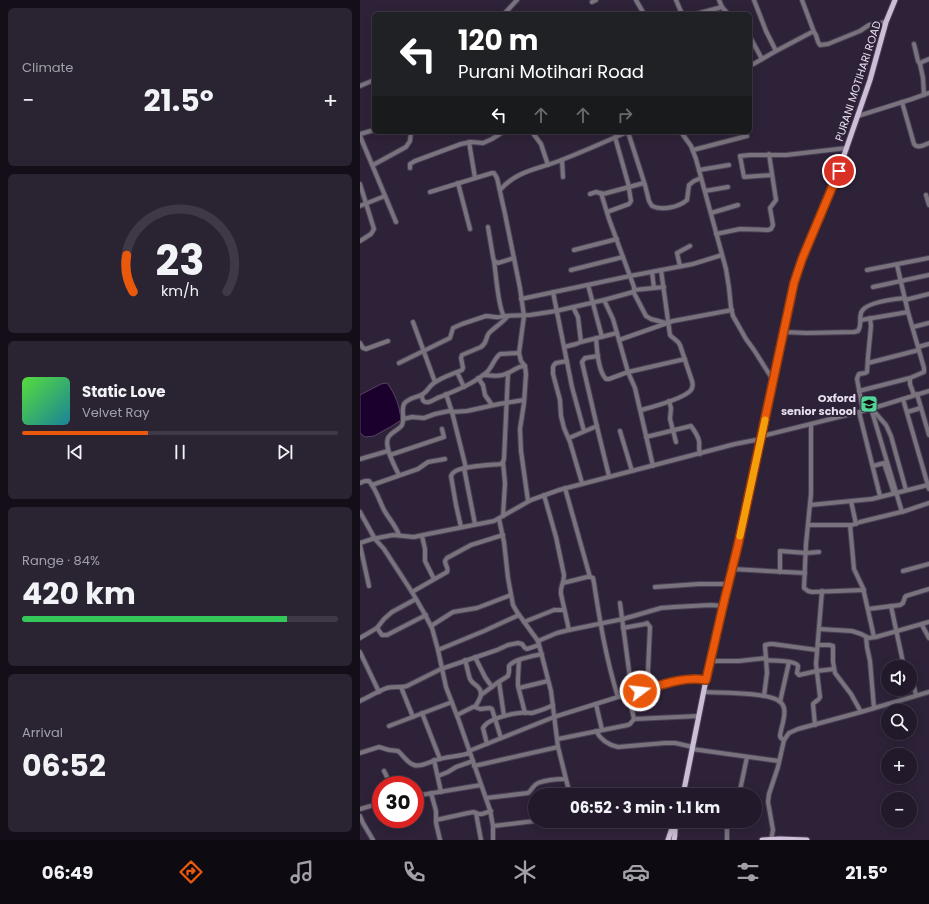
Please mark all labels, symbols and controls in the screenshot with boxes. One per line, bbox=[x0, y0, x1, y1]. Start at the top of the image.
street label: PURANI MOTIHARI ROAD bbox=[831, 18, 885, 143]
text: 120 m bbox=[458, 21, 538, 60]
icon: left bbox=[392, 28, 444, 80]
text: Climate bbox=[22, 58, 73, 77]
text: Purani Motihari Road bbox=[458, 59, 644, 84]
text: 21.5° bbox=[143, 79, 214, 122]
text: − bbox=[22, 85, 34, 116]
text: + bbox=[323, 85, 338, 116]
icon: left bbox=[488, 104, 510, 126]
icon: ahead bbox=[530, 104, 552, 126]
icon: ahead bbox=[572, 104, 594, 126]
icon: right bbox=[614, 104, 636, 126]
pin bbox=[822, 154, 856, 188]
icon: arrive bbox=[828, 160, 850, 182]
text: 23 bbox=[156, 230, 204, 289]
text: km/h bbox=[161, 280, 199, 300]
text: Static Love bbox=[82, 381, 166, 402]
place label: Oxford senior school bbox=[781, 390, 856, 419]
school or university icon: Oxford senior school bbox=[859, 394, 879, 414]
text: Velvet Ray bbox=[82, 403, 150, 422]
icon: previous bbox=[64, 441, 86, 463]
icon: pause bbox=[169, 441, 191, 463]
icon: next bbox=[274, 441, 296, 463]
text: Range · 84% bbox=[22, 551, 100, 570]
text: 420 km bbox=[22, 572, 136, 615]
map controls bbox=[881, 660, 917, 828]
button: sound bbox=[881, 660, 917, 696]
position arrow bbox=[619, 670, 661, 712]
button: search bbox=[881, 704, 917, 740]
text: Arrival bbox=[22, 723, 63, 742]
text: 06:52 bbox=[22, 744, 106, 787]
button: + bbox=[881, 748, 917, 784]
speed limit sign: 30 bbox=[372, 776, 424, 828]
button: − bbox=[881, 792, 917, 828]
text: 06:52 · 3 min · 1.1 km bbox=[570, 797, 720, 818]
icon: directions bbox=[177, 858, 205, 886]
icon: music bbox=[288, 858, 316, 886]
icon: phone bbox=[400, 858, 428, 886]
icon: climate bbox=[511, 858, 539, 886]
icon: car bbox=[622, 858, 650, 886]
icon: filters bbox=[734, 858, 762, 886]
text: 06:49 bbox=[42, 860, 93, 885]
text: 21.5° bbox=[845, 860, 887, 885]

